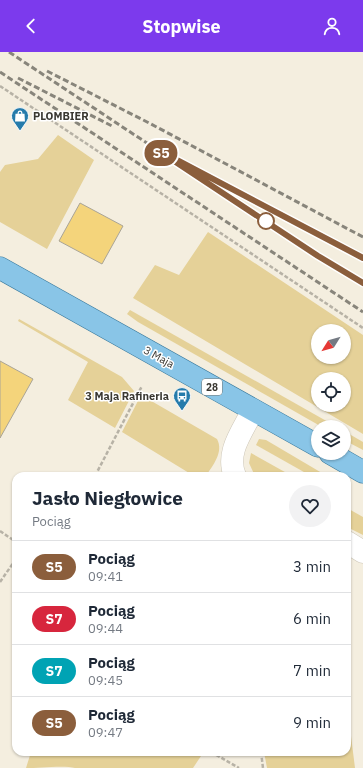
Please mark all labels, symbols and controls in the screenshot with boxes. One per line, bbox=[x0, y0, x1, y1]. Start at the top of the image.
icon: back bbox=[20, 15, 42, 37]
text: Stopwise bbox=[142, 15, 221, 38]
icon: person bbox=[321, 15, 343, 37]
shop icon: PLOMBIER bbox=[10, 106, 30, 131]
place label: PLOMBIER bbox=[33, 109, 89, 123]
line badge: S5 bbox=[143, 140, 179, 166]
text: S5 bbox=[152, 144, 170, 162]
unlabelled marker bbox=[257, 212, 275, 230]
north arrow bbox=[311, 324, 351, 364]
map controls bbox=[311, 324, 351, 460]
street label: 3 Maja bbox=[141, 343, 177, 371]
button: locate bbox=[311, 372, 351, 412]
road number: 28 bbox=[202, 379, 222, 395]
bus stop icon: 3 Maja Rafineria bbox=[172, 386, 192, 411]
place label: 3 Maja Rafineria bbox=[85, 389, 169, 403]
button: layers bbox=[311, 420, 351, 460]
button: heart bbox=[289, 485, 331, 527]
text: Jasło Niegłowice bbox=[32, 486, 183, 510]
text: Pociąg bbox=[32, 513, 71, 530]
text: Pociąg bbox=[88, 549, 135, 568]
text: 3 min bbox=[293, 557, 331, 576]
text: S5 bbox=[45, 558, 63, 576]
text: 09:41 bbox=[88, 568, 123, 585]
text: Pociąg bbox=[88, 601, 135, 620]
text: 6 min bbox=[293, 609, 331, 628]
text: S7 bbox=[45, 610, 63, 628]
text: 09:44 bbox=[88, 620, 123, 637]
text: Pociąg bbox=[88, 653, 135, 672]
text: 7 min bbox=[293, 661, 331, 680]
text: S7 bbox=[45, 662, 63, 680]
text: 09:45 bbox=[88, 672, 123, 689]
text: Pociąg bbox=[88, 705, 135, 724]
text: 9 min bbox=[293, 713, 331, 732]
text: S5 bbox=[45, 714, 63, 732]
text: 09:47 bbox=[88, 724, 123, 741]

